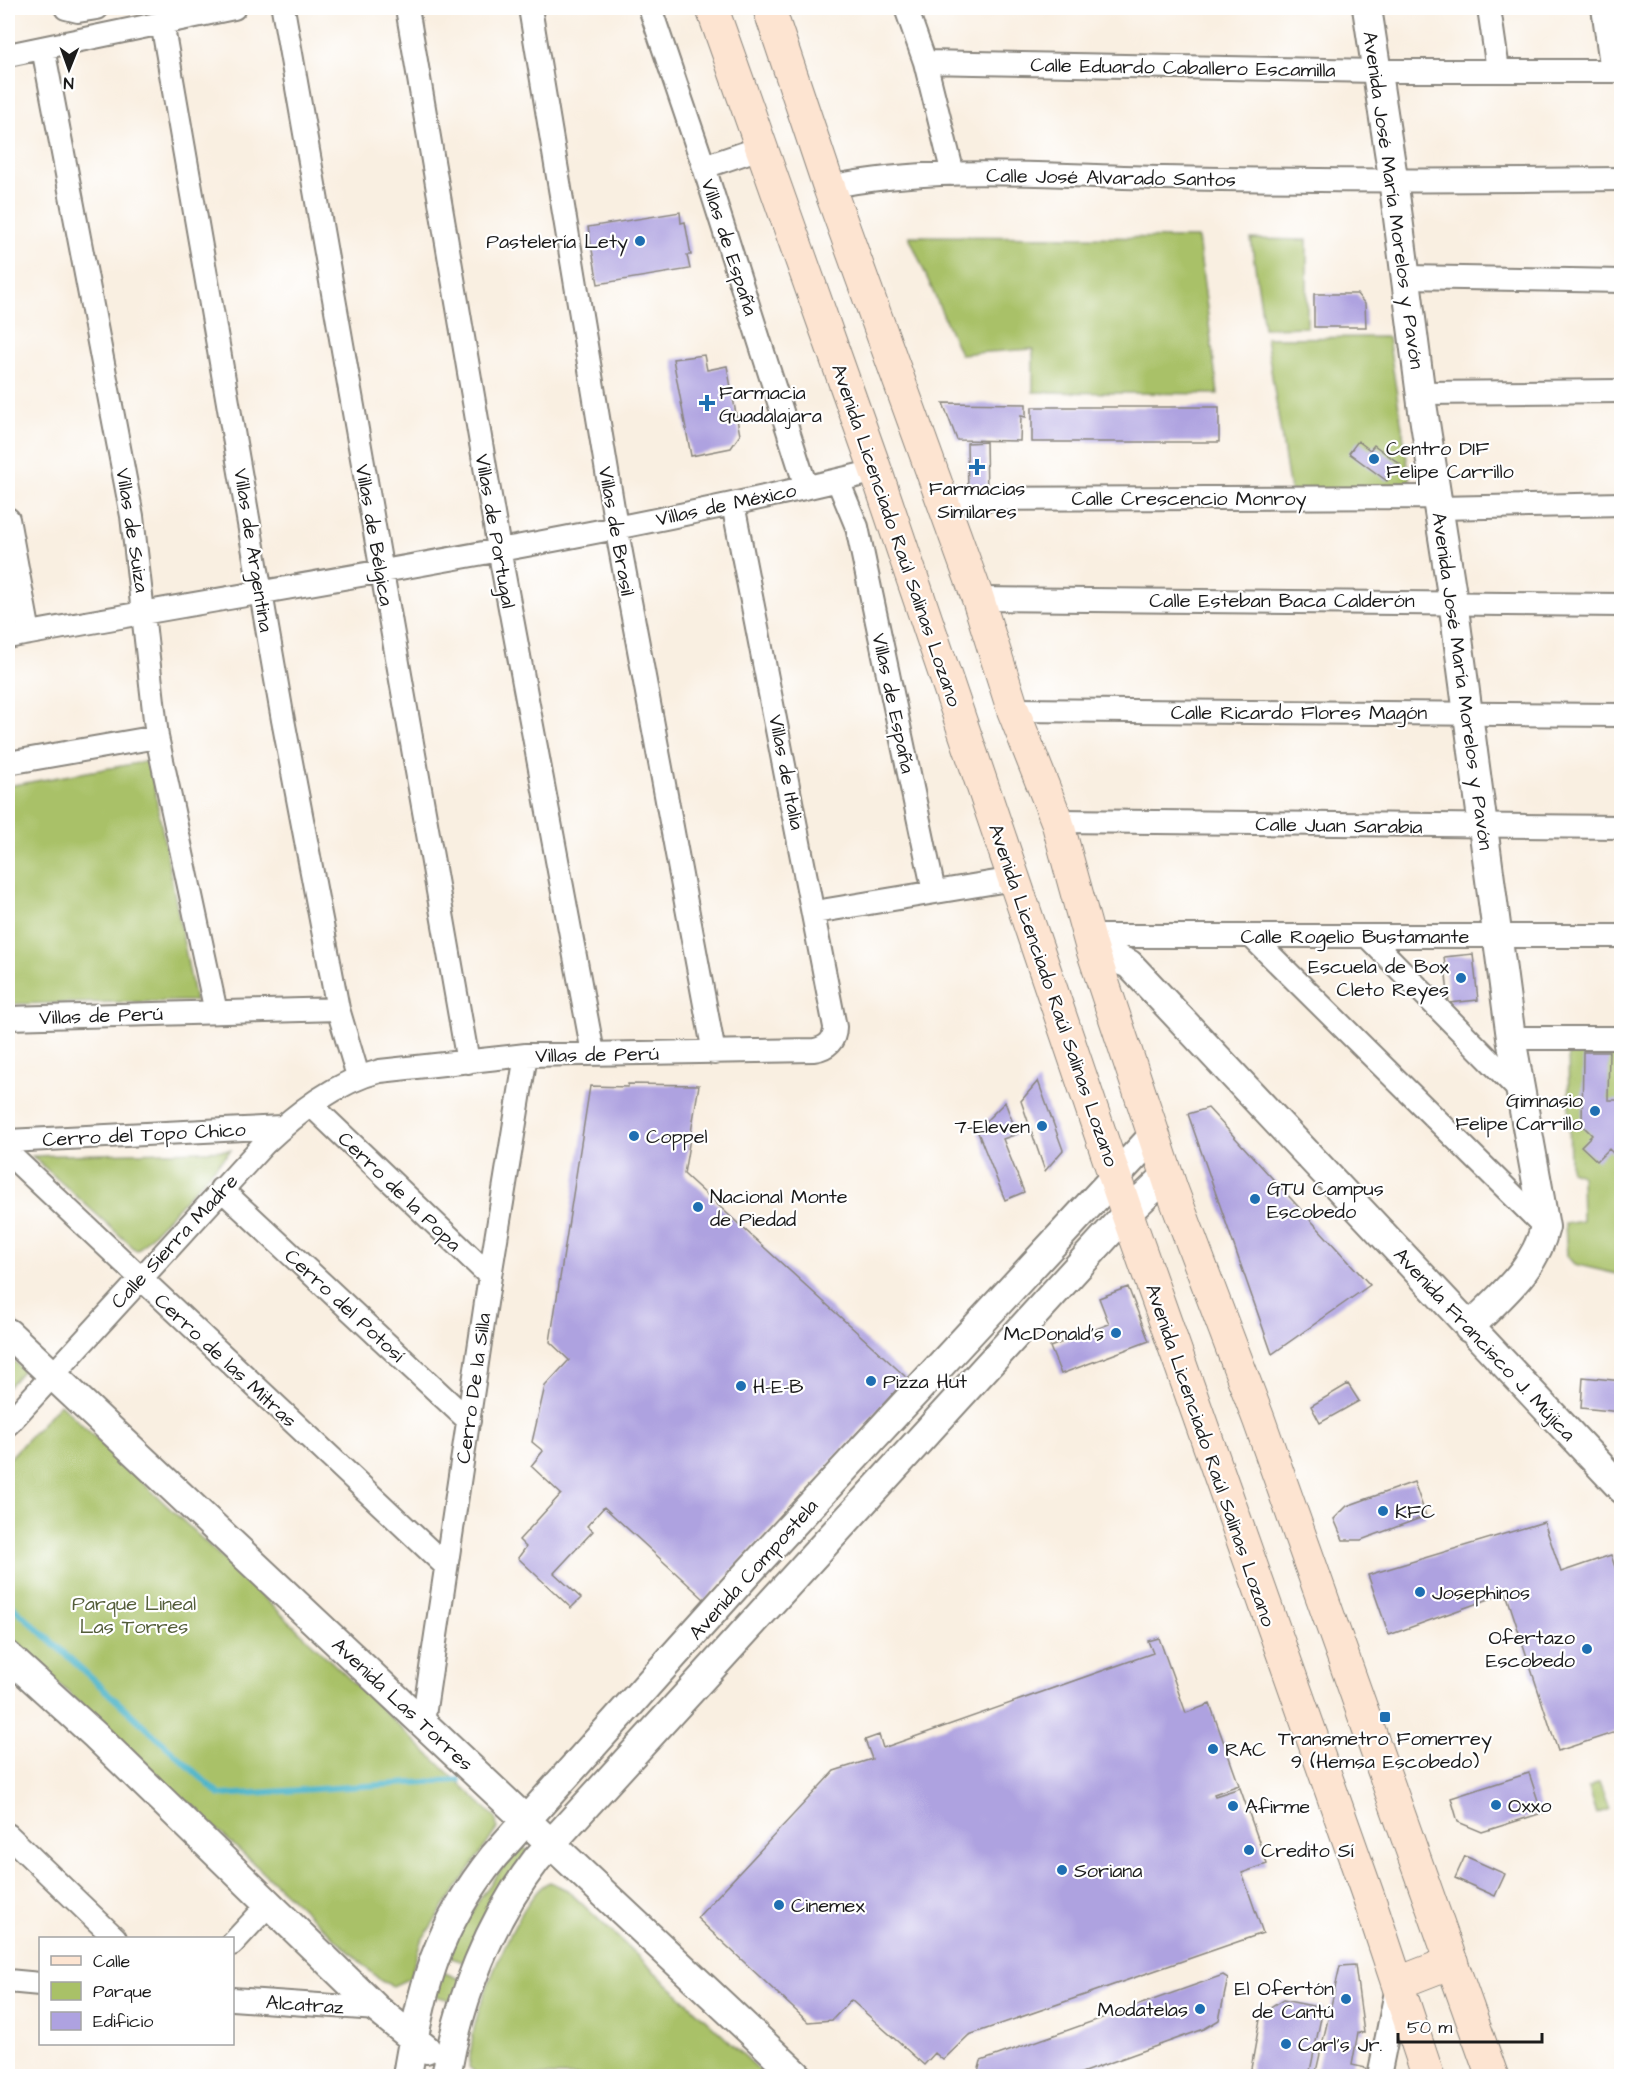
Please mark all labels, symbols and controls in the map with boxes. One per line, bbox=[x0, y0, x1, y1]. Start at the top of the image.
street label: Avenida José María Morelos y Pavón bbox=[1354, 29, 1431, 371]
north arrow bbox=[39, 39, 99, 99]
street label: Calle Eduardo Caballero Escamilla bbox=[1030, 51, 1336, 85]
text: N bbox=[64, 72, 74, 94]
street label: Calle José Alvarado Santos bbox=[986, 162, 1236, 194]
street label: Villas de España bbox=[694, 175, 764, 319]
place label: Pastelería Lety bbox=[486, 228, 628, 257]
marker: Pastelería Lety bbox=[633, 234, 647, 248]
street label: Avenida Licenciado Raúl Salinas Lozano bbox=[824, 360, 968, 710]
place label: Farmacia Guadalajara bbox=[719, 379, 822, 430]
marker: Farmacia Guadalajara bbox=[700, 396, 714, 410]
place label: Centro DIF Felipe Carrillo bbox=[1386, 435, 1514, 486]
street label: Villas de Portugal bbox=[467, 452, 522, 611]
marker: Centro DIF Felipe Carrillo bbox=[1367, 452, 1381, 466]
marker: Farmacias Similares bbox=[970, 460, 984, 474]
street label: Villas de Bélgica bbox=[347, 462, 400, 608]
street label: Villas de Brasil bbox=[591, 464, 641, 598]
street label: Villas de Suiza bbox=[108, 466, 156, 594]
street label: Villas de Argentina bbox=[225, 466, 280, 634]
place label: Farmacias Similares bbox=[929, 475, 1025, 526]
street label: Villas de México bbox=[653, 476, 799, 534]
street label: Calle Crescencio Monroy bbox=[1072, 485, 1307, 514]
street label: Avenida José María Morelos y Pavón bbox=[1423, 510, 1500, 852]
street label: Calle Esteban Baca Calderón bbox=[1149, 587, 1415, 615]
street label: Villas de España bbox=[865, 631, 922, 776]
street label: Calle Ricardo Flores Magón bbox=[1171, 699, 1427, 728]
street label: Villas de Italia bbox=[761, 712, 811, 832]
street label: Calle Juan Sarabia bbox=[1255, 811, 1423, 841]
street label: Avenida Licenciado Raúl Salinas Lozano bbox=[981, 820, 1125, 1170]
street label: Calle Rogelio Bustamante bbox=[1241, 923, 1470, 952]
place label: Escuela de Box Cleto Reyes bbox=[1308, 953, 1450, 1005]
marker: Escuela de Box Cleto Reyes bbox=[1454, 971, 1468, 985]
street label: Villas de Perú bbox=[39, 1000, 163, 1032]
street label: Villas de Perú bbox=[535, 1040, 659, 1070]
place label: Gimnasio Felipe Carrillo bbox=[1455, 1087, 1583, 1138]
marker: Gimnasio Felipe Carrillo bbox=[1588, 1104, 1602, 1118]
place label: 7-Eleven bbox=[954, 1113, 1030, 1141]
street label: Cerro del Topo Chico bbox=[42, 1116, 246, 1154]
marker: 7-Eleven bbox=[1035, 1119, 1049, 1133]
place label: Coppel bbox=[646, 1123, 708, 1151]
street label: Cerro de la Popa bbox=[331, 1125, 467, 1258]
marker: Coppel bbox=[627, 1129, 641, 1143]
street label: Calle Sierra Madre bbox=[105, 1168, 245, 1315]
place label: GTU Campus Escobedo bbox=[1267, 1175, 1384, 1226]
place label: Nacional Monte de Piedad bbox=[710, 1183, 848, 1234]
marker: GTU Campus Escobedo bbox=[1248, 1192, 1262, 1206]
marker: Nacional Monte de Piedad bbox=[691, 1200, 705, 1214]
street label: Avenida Francisco J. Mújica bbox=[1387, 1242, 1582, 1448]
street label: Cerro del Potosí bbox=[278, 1243, 411, 1369]
street label: Avenida Licenciado Raúl Salinas Lozano bbox=[1138, 1280, 1282, 1630]
street label: Cerro de las Mitras bbox=[148, 1287, 303, 1434]
street label: Cerro De la Silla bbox=[450, 1311, 498, 1465]
place label: McDonald's bbox=[1004, 1320, 1104, 1348]
marker: McDonald's bbox=[1109, 1326, 1123, 1340]
place label: Pizza Hut bbox=[883, 1368, 967, 1396]
place label: H-E-B bbox=[753, 1373, 804, 1401]
marker: Pizza Hut bbox=[864, 1374, 878, 1388]
marker: H-E-B bbox=[734, 1379, 748, 1393]
street label: Avenida Compostela bbox=[683, 1493, 825, 1646]
place label: KFC bbox=[1395, 1498, 1435, 1526]
marker: KFC bbox=[1376, 1504, 1390, 1518]
place label: Josephinos bbox=[1432, 1579, 1530, 1607]
marker: Josephinos bbox=[1413, 1585, 1427, 1599]
park label: Parque Lineal Las Torres bbox=[72, 1590, 196, 1641]
place label: Ofertazo Escobedo bbox=[1486, 1624, 1575, 1675]
street label: Avenida Las Torres bbox=[325, 1632, 479, 1778]
marker: Ofertazo Escobedo bbox=[1580, 1642, 1594, 1656]
marker: Transmetro Fomerrey 9 (Hemsa Escobedo) bbox=[1378, 1710, 1392, 1724]
place label: Transmetro Fomerrey 9 (Hemsa Escobedo) bbox=[1278, 1725, 1492, 1776]
place label: RAC bbox=[1225, 1736, 1266, 1764]
marker: RAC bbox=[1206, 1742, 1220, 1756]
place label: Oxxo bbox=[1508, 1792, 1551, 1820]
place label: Afirme bbox=[1245, 1793, 1310, 1821]
marker: Oxxo bbox=[1489, 1798, 1503, 1812]
marker: Afirme bbox=[1226, 1799, 1240, 1813]
place label: Credito Sí bbox=[1261, 1837, 1354, 1865]
marker: Credito Sí bbox=[1242, 1843, 1256, 1857]
place label: Soriana bbox=[1074, 1857, 1143, 1885]
marker: Soriana bbox=[1055, 1863, 1069, 1877]
place label: Cinemex bbox=[791, 1892, 865, 1920]
marker: Cinemex bbox=[772, 1898, 786, 1912]
legend bbox=[39, 1937, 234, 2045]
text: Calle bbox=[93, 1949, 131, 1974]
place label: El Ofertón de Cantú bbox=[1235, 1975, 1334, 2026]
text: Parque bbox=[93, 1979, 152, 2004]
street label: Alcatraz bbox=[265, 1988, 345, 2022]
marker: El Ofertón de Cantú bbox=[1339, 1992, 1353, 2006]
place label: Modatelas bbox=[1098, 1996, 1188, 2024]
marker: Modatelas bbox=[1193, 2002, 1207, 2016]
scale bar bbox=[1398, 2006, 1542, 2044]
text: Edificio bbox=[93, 2009, 153, 2034]
text: 50 m bbox=[1407, 2015, 1452, 2040]
place label: Carl's Jr. bbox=[1298, 2031, 1382, 2059]
marker: Carl's Jr. bbox=[1279, 2037, 1293, 2051]

